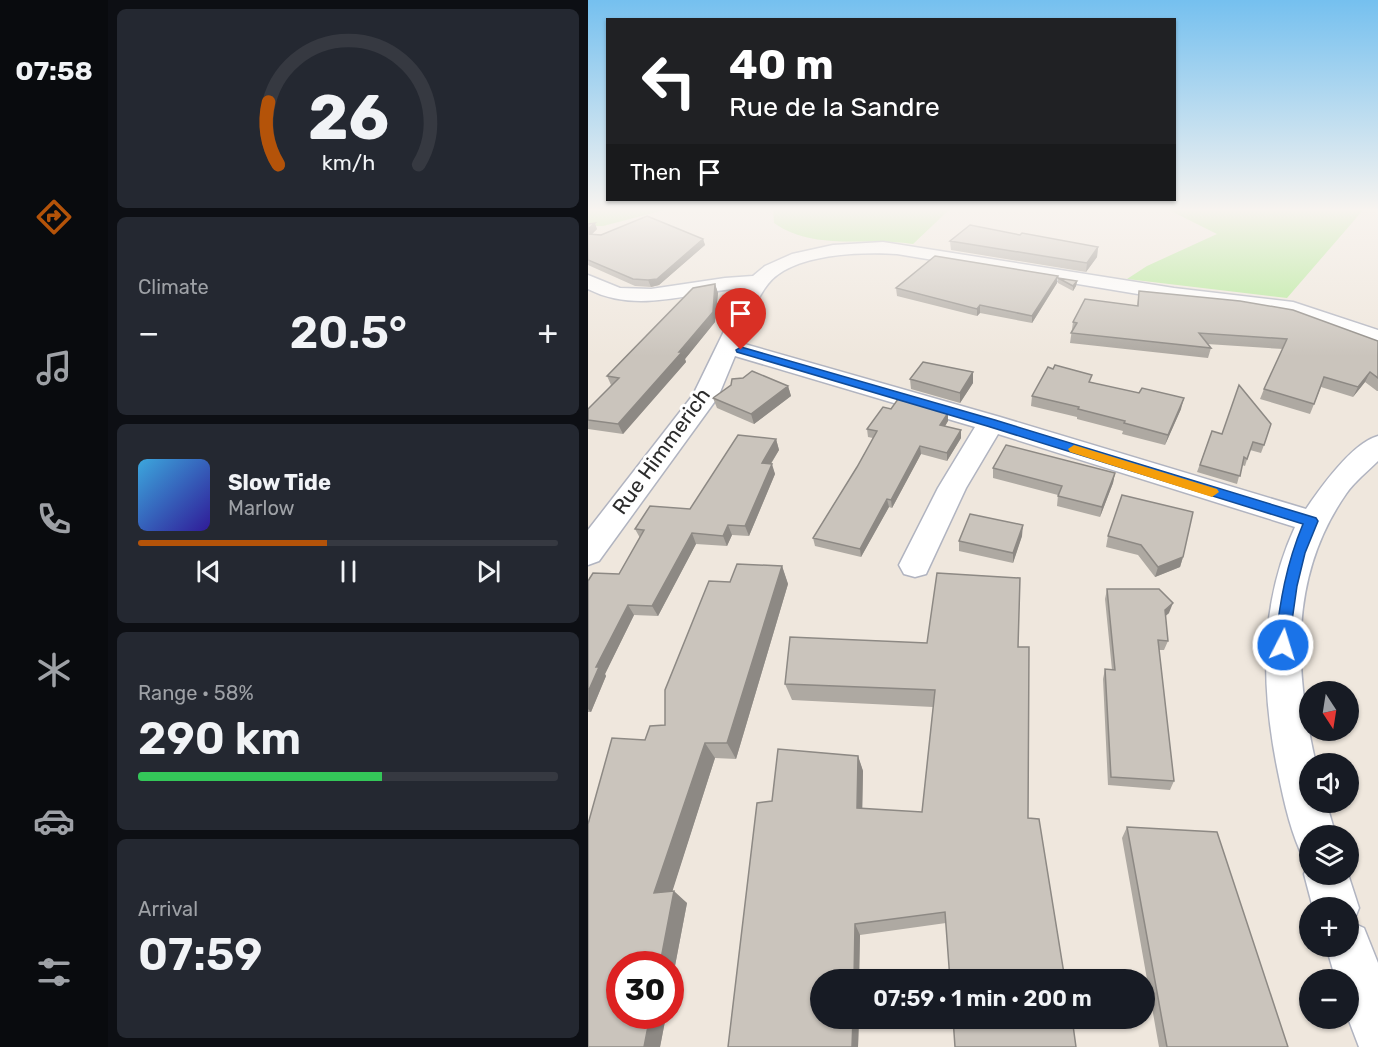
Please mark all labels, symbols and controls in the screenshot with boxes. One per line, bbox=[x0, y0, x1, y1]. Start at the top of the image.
text: 40 m bbox=[729, 40, 834, 90]
icon: left bbox=[630, 42, 708, 120]
text: 07:58 bbox=[15, 55, 93, 87]
text: 26 bbox=[307, 81, 389, 155]
text: Rue de la Sandre bbox=[729, 91, 940, 123]
text: km/h bbox=[321, 151, 375, 176]
icon: arrive bbox=[693, 156, 726, 189]
text: Then bbox=[630, 159, 681, 186]
icon: directions bbox=[33, 196, 75, 238]
text: Climate bbox=[138, 275, 209, 299]
pin bbox=[715, 288, 766, 350]
icon: arrive bbox=[724, 297, 757, 330]
text: 20.5° bbox=[290, 306, 407, 359]
text: − bbox=[138, 313, 159, 352]
text: + bbox=[537, 313, 558, 352]
icon: music bbox=[33, 347, 75, 389]
street label: Rue Himmerich bbox=[607, 383, 715, 519]
text: Slow Tide bbox=[228, 469, 331, 496]
text: Marlow bbox=[228, 496, 295, 520]
icon: phone bbox=[33, 498, 75, 540]
icon: previous bbox=[192, 555, 225, 588]
icon: pause bbox=[332, 555, 365, 588]
icon: next bbox=[472, 555, 505, 588]
position arrow bbox=[1251, 613, 1315, 677]
icon: climate bbox=[33, 649, 75, 691]
text: Range · 58% bbox=[138, 681, 254, 705]
north arrow bbox=[1299, 681, 1359, 741]
map controls bbox=[1299, 681, 1359, 1029]
text: 290 km bbox=[138, 712, 301, 765]
button: sound bbox=[1299, 753, 1359, 813]
icon: car bbox=[33, 800, 75, 842]
button: layers bbox=[1299, 825, 1359, 885]
text: Arrival bbox=[138, 897, 198, 921]
button: + bbox=[1299, 897, 1359, 957]
text: 07:59 bbox=[138, 928, 263, 981]
icon: filters bbox=[33, 951, 75, 993]
speed limit sign: 30 bbox=[606, 951, 684, 1029]
button: − bbox=[1299, 969, 1359, 1029]
text: 07:59 · 1 min · 200 m bbox=[873, 985, 1092, 1012]

